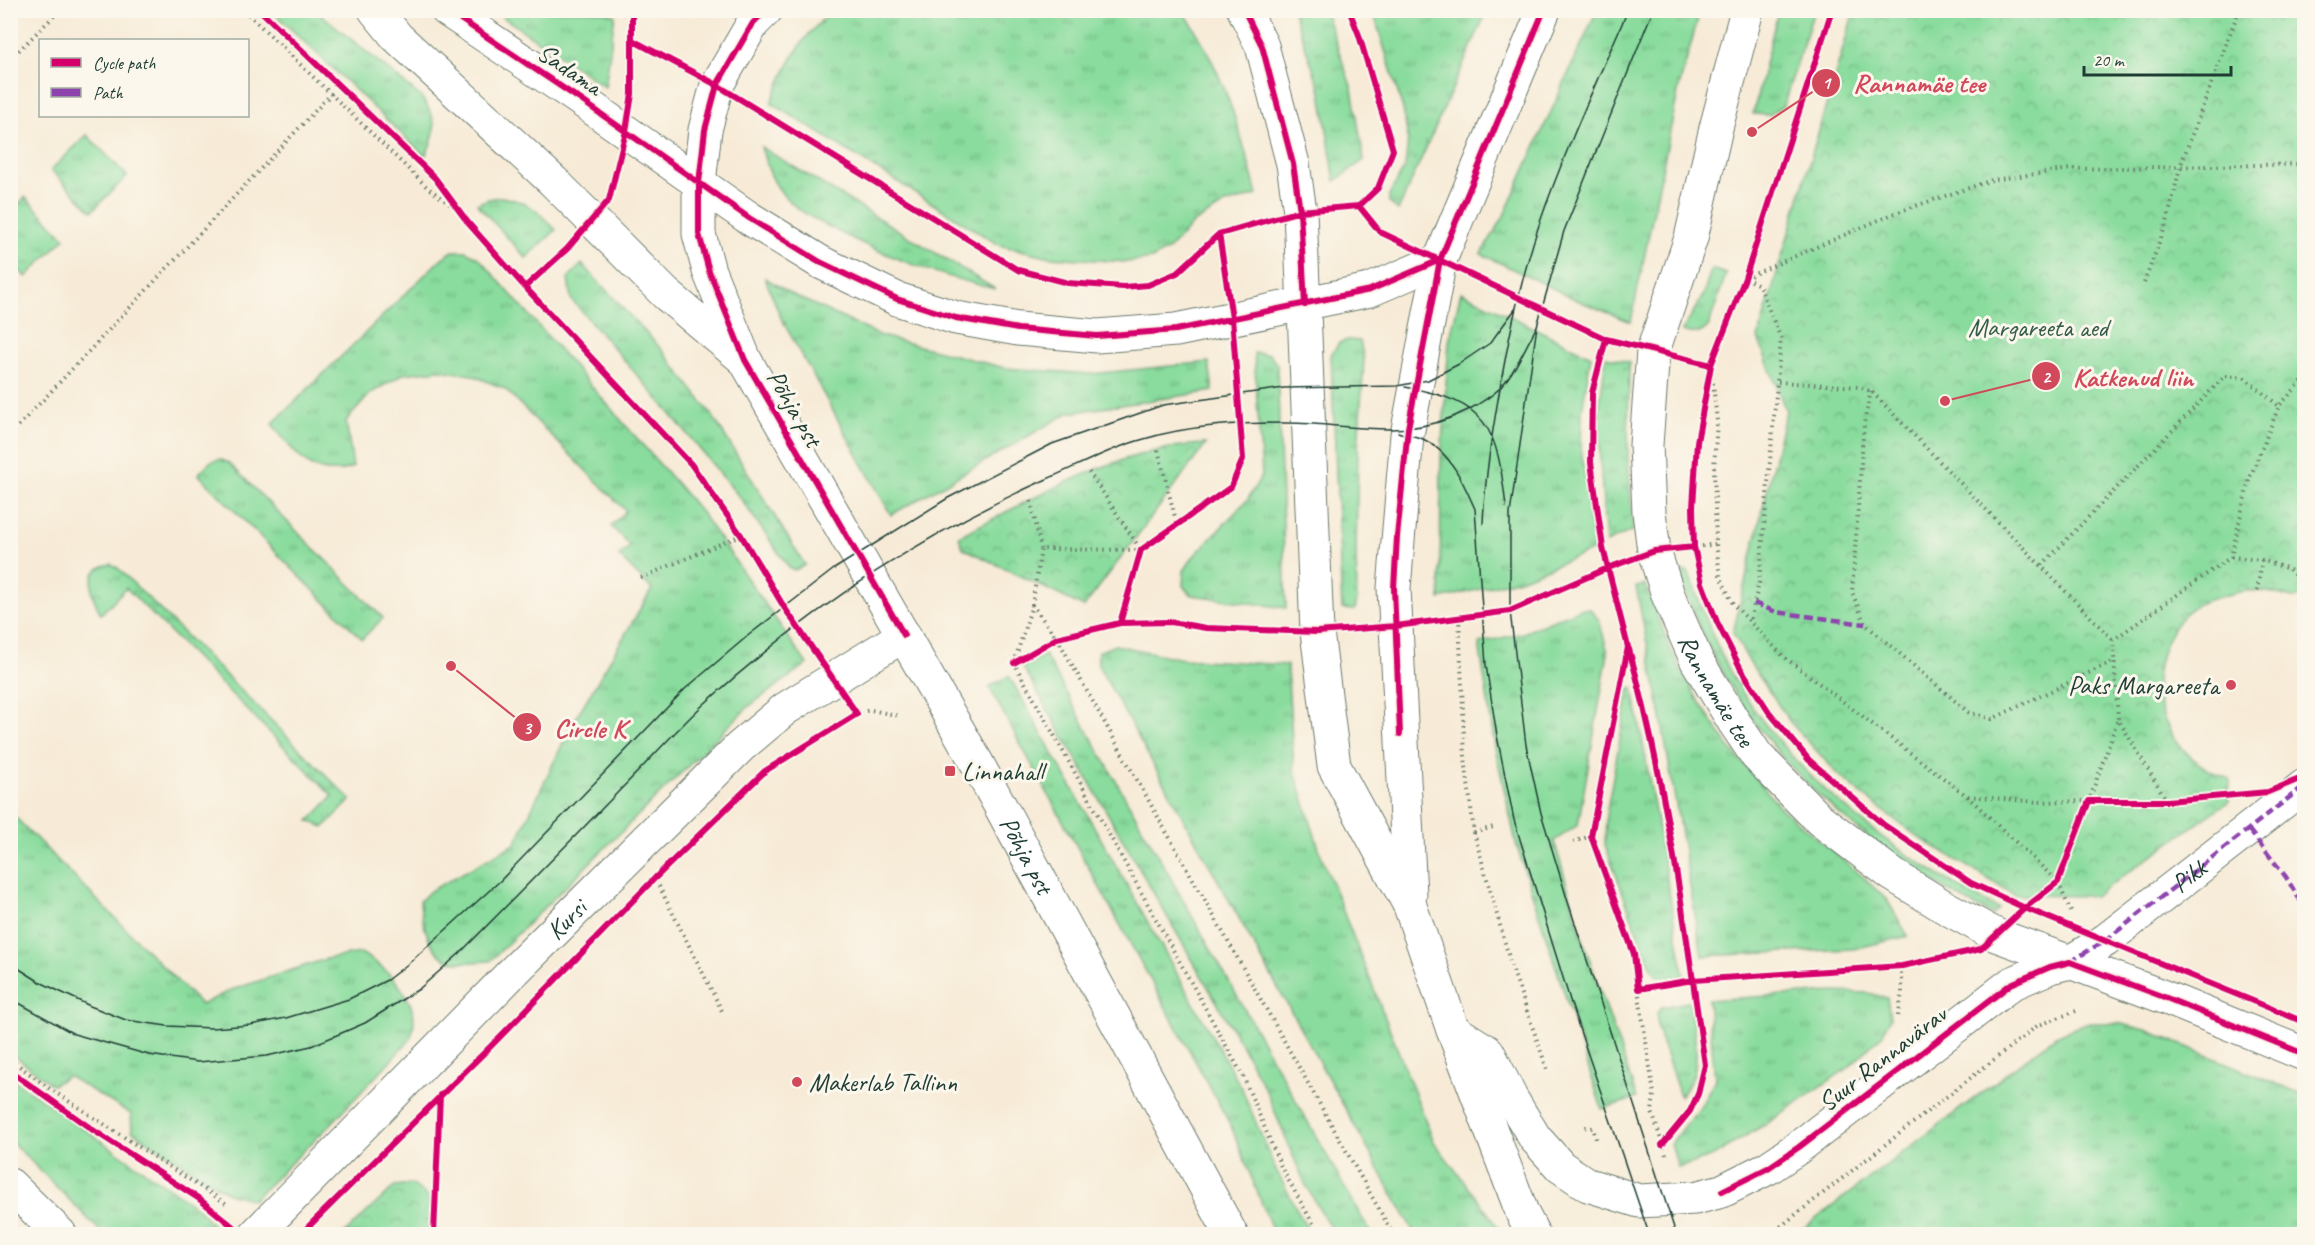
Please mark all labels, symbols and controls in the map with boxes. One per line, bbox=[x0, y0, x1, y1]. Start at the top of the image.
street label: Sadama bbox=[531, 36, 610, 104]
legend bbox=[39, 39, 249, 117]
scale bar bbox=[2084, 39, 2231, 77]
text: 20 m bbox=[2093, 49, 2126, 71]
text: Cycle path bbox=[93, 52, 156, 74]
callout: Rannamäe tee bbox=[1811, 60, 1997, 105]
text: Rannamäe tee bbox=[1853, 66, 1987, 100]
text: 1 bbox=[1822, 72, 1832, 94]
text: Path bbox=[93, 82, 123, 104]
park label: Margareeta aed bbox=[1968, 311, 2112, 344]
callout: Katkenud liin bbox=[2031, 354, 2205, 399]
text: Katkenud liin bbox=[2073, 360, 2195, 394]
street label: Põhja pst bbox=[759, 364, 831, 455]
text: 2 bbox=[2042, 366, 2052, 388]
street label: Rannamäe tee bbox=[1670, 629, 1763, 755]
place label: Paks Margareeta bbox=[2068, 669, 2221, 702]
marker: Paks Margareeta bbox=[2224, 678, 2238, 692]
callout: Circle K bbox=[512, 705, 638, 750]
text: Circle K bbox=[554, 711, 631, 745]
text: 3 bbox=[523, 717, 533, 739]
place label: Linnahall bbox=[962, 755, 1048, 788]
marker: Linnahall bbox=[943, 764, 957, 778]
street label: Põhja pst bbox=[992, 811, 1062, 902]
street label: Pikk bbox=[2165, 851, 2215, 900]
street label: Kursi bbox=[539, 890, 596, 947]
street label: Suur Rannavärav bbox=[1811, 997, 1955, 1119]
place label: Makerlab Tallinn bbox=[809, 1066, 957, 1099]
marker: Makerlab Tallinn bbox=[790, 1075, 804, 1089]

